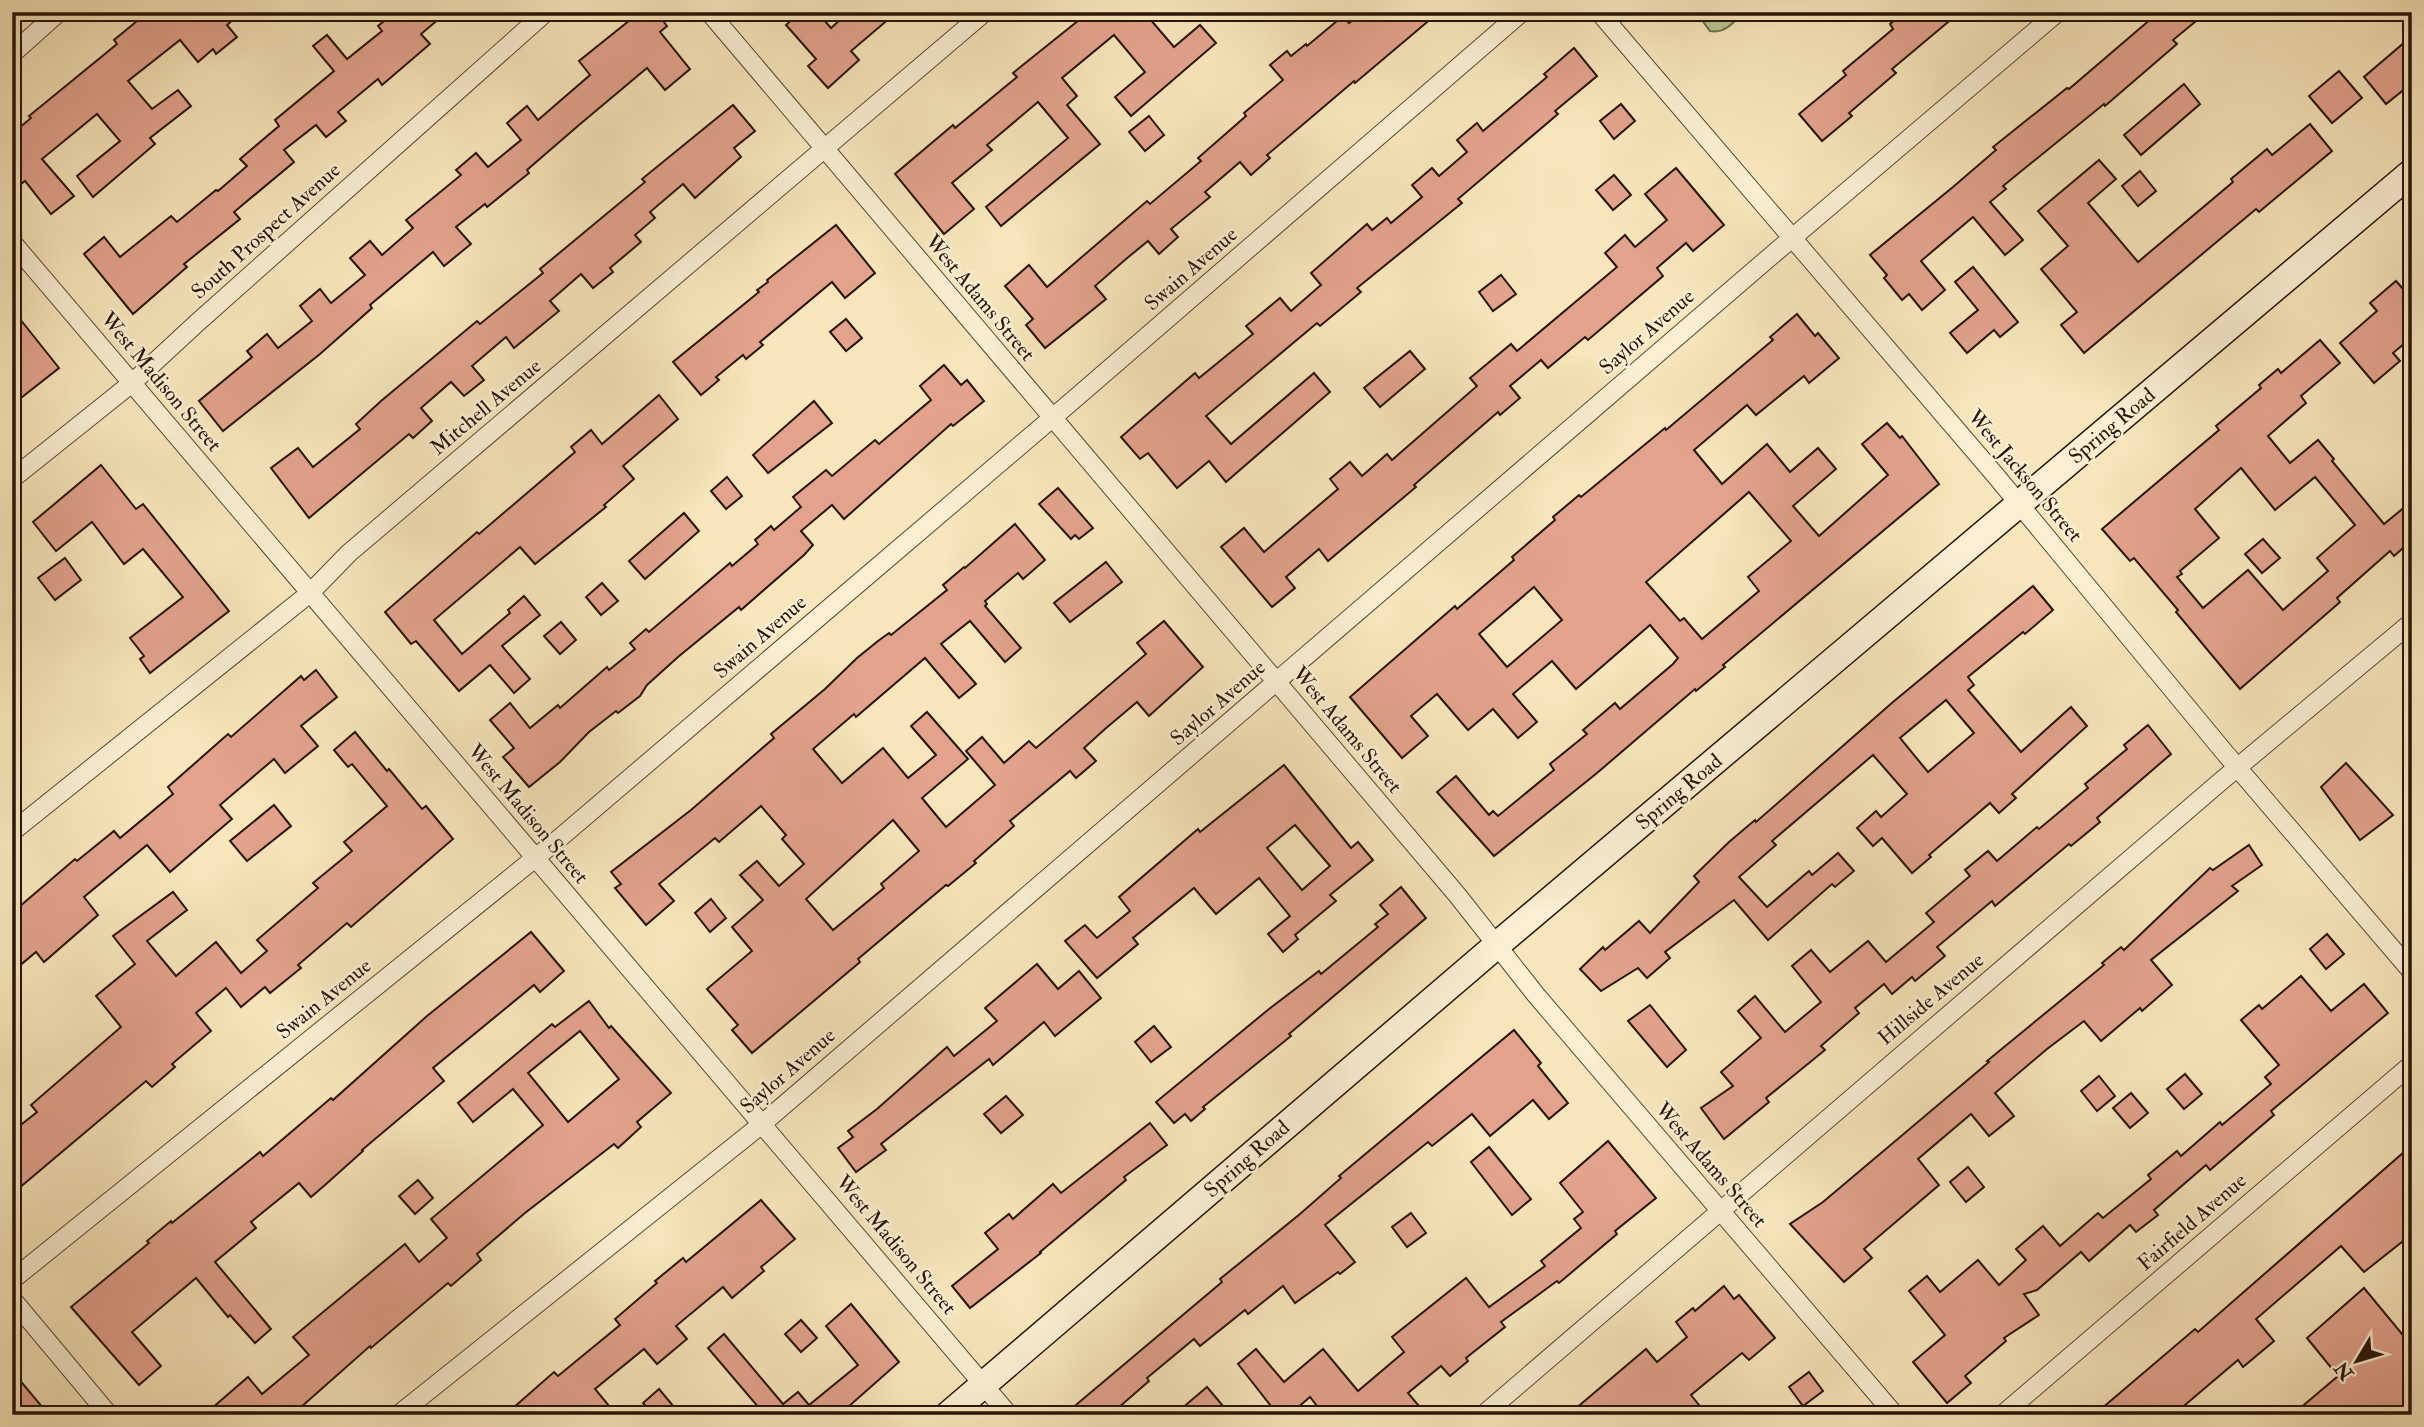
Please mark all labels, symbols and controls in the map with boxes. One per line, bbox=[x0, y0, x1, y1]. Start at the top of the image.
street label: South Prospect Avenue bbox=[186, 157, 346, 305]
street label: Swain Avenue bbox=[1139, 221, 1243, 317]
street label: West Adams Street bbox=[918, 228, 1041, 367]
street label: Saylor Avenue bbox=[1594, 283, 1700, 381]
street label: West Madison Street bbox=[94, 306, 228, 458]
street label: Mitchell Avenue bbox=[425, 353, 547, 461]
street label: Spring Road bbox=[2063, 381, 2161, 470]
street label: West Jackson Street bbox=[1961, 403, 2088, 548]
street label: Swain Avenue bbox=[708, 589, 812, 685]
street label: Saylor Avenue bbox=[1165, 654, 1271, 752]
street label: West Adams Street bbox=[1285, 660, 1408, 799]
street label: West Madison Street bbox=[461, 738, 595, 890]
street label: Spring Road bbox=[1630, 747, 1728, 836]
street label: Hillside Avenue bbox=[1872, 947, 1990, 1051]
street label: Swain Avenue bbox=[271, 952, 377, 1046]
street label: Saylor Avenue bbox=[735, 1022, 841, 1120]
street label: West Adams Street bbox=[1648, 1096, 1773, 1233]
street label: Spring Road bbox=[1198, 1114, 1296, 1204]
street label: Fairfield Avenue bbox=[2132, 1167, 2252, 1277]
street label: West Madison Street bbox=[829, 1169, 963, 1321]
north arrow bbox=[2322, 1326, 2392, 1396]
text: N bbox=[2329, 1356, 2360, 1386]

